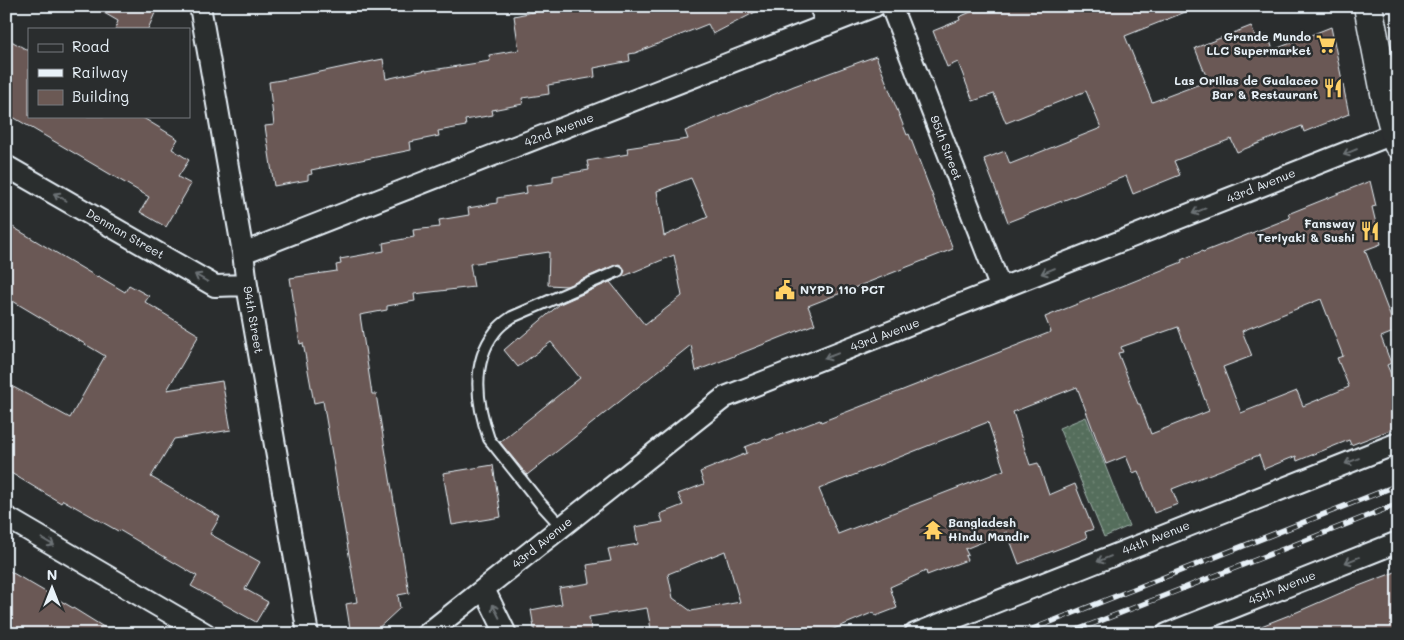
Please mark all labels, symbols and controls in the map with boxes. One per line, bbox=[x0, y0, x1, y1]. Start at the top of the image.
legend bbox=[28, 28, 190, 118]
place label: Grande Mundo LLC Supermarket bbox=[1206, 28, 1311, 58]
supermarket icon: Grande Mundo LLC Supermarket bbox=[1315, 33, 1337, 55]
text: Road bbox=[72, 36, 109, 56]
text: Railway bbox=[72, 62, 128, 82]
place label: Las Orillas de Gualaceo Bar & Restaurant bbox=[1174, 72, 1318, 102]
restaurant icon: Las Orillas de Gualaceo Bar & Restaurant bbox=[1322, 77, 1344, 99]
text: Building bbox=[72, 86, 129, 106]
street label: 42nd Avenue bbox=[522, 108, 596, 150]
street label: 95th Street bbox=[927, 113, 967, 182]
one-way arrow bbox=[1343, 147, 1358, 157]
street label: 43rd Avenue bbox=[1224, 164, 1298, 206]
one-way arrow bbox=[52, 192, 67, 202]
street label: Denman Street bbox=[83, 204, 168, 262]
one-way arrow bbox=[1192, 207, 1207, 216]
place label: Fansway Teriyaki & Sushi bbox=[1257, 215, 1355, 245]
restaurant icon: Fansway Teriyaki & Sushi bbox=[1359, 220, 1381, 242]
one-way arrow bbox=[1040, 267, 1056, 276]
one-way arrow bbox=[193, 273, 208, 283]
public building icon: NYPD 110 PCT bbox=[774, 279, 796, 301]
place label: NYPD 110 PCT bbox=[800, 281, 885, 297]
street label: 94th Street bbox=[240, 285, 268, 355]
street label: 43rd Avenue bbox=[848, 314, 922, 355]
one-way arrow bbox=[824, 352, 839, 361]
one-way arrow bbox=[1345, 457, 1361, 466]
street label: 43rd Avenue bbox=[508, 513, 575, 571]
place label: Bangladesh Hindu Mandir bbox=[948, 514, 1029, 544]
street label: 44th Avenue bbox=[1119, 516, 1192, 558]
temple icon: Bangladesh Hindu Mandir bbox=[922, 519, 944, 541]
one-way arrow bbox=[41, 537, 56, 547]
one-way arrow bbox=[1096, 555, 1112, 564]
one-way arrow bbox=[1345, 557, 1360, 566]
north arrow bbox=[28, 562, 78, 612]
text: N bbox=[47, 565, 57, 584]
street label: 45th Avenue bbox=[1246, 566, 1318, 608]
one-way arrow bbox=[491, 604, 501, 619]

